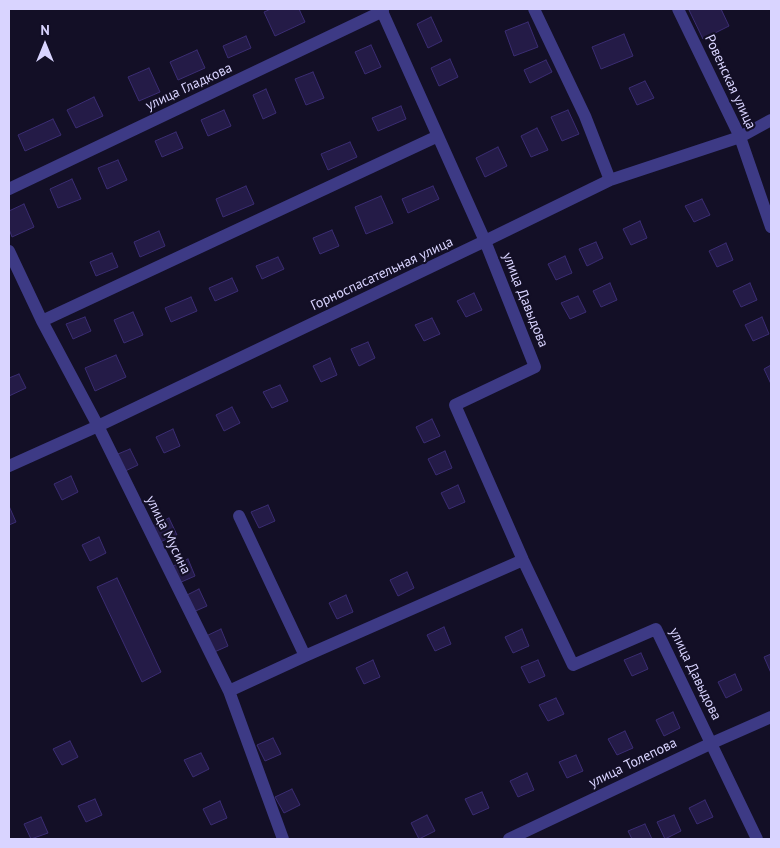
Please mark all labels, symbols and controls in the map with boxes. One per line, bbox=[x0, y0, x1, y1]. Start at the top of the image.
north arrow bbox=[20, 20, 70, 70]
text: N bbox=[40, 21, 50, 39]
street label: Ровенская улица bbox=[701, 32, 759, 132]
street label: улица Гладкова bbox=[143, 60, 235, 114]
street label: Горноспасательная улица bbox=[308, 234, 456, 314]
street label: улица Давыдова bbox=[498, 250, 552, 350]
street label: улица Мусина bbox=[142, 493, 194, 577]
street label: улица Давыдова bbox=[665, 625, 725, 723]
street label: улица Толепова bbox=[586, 734, 680, 792]

